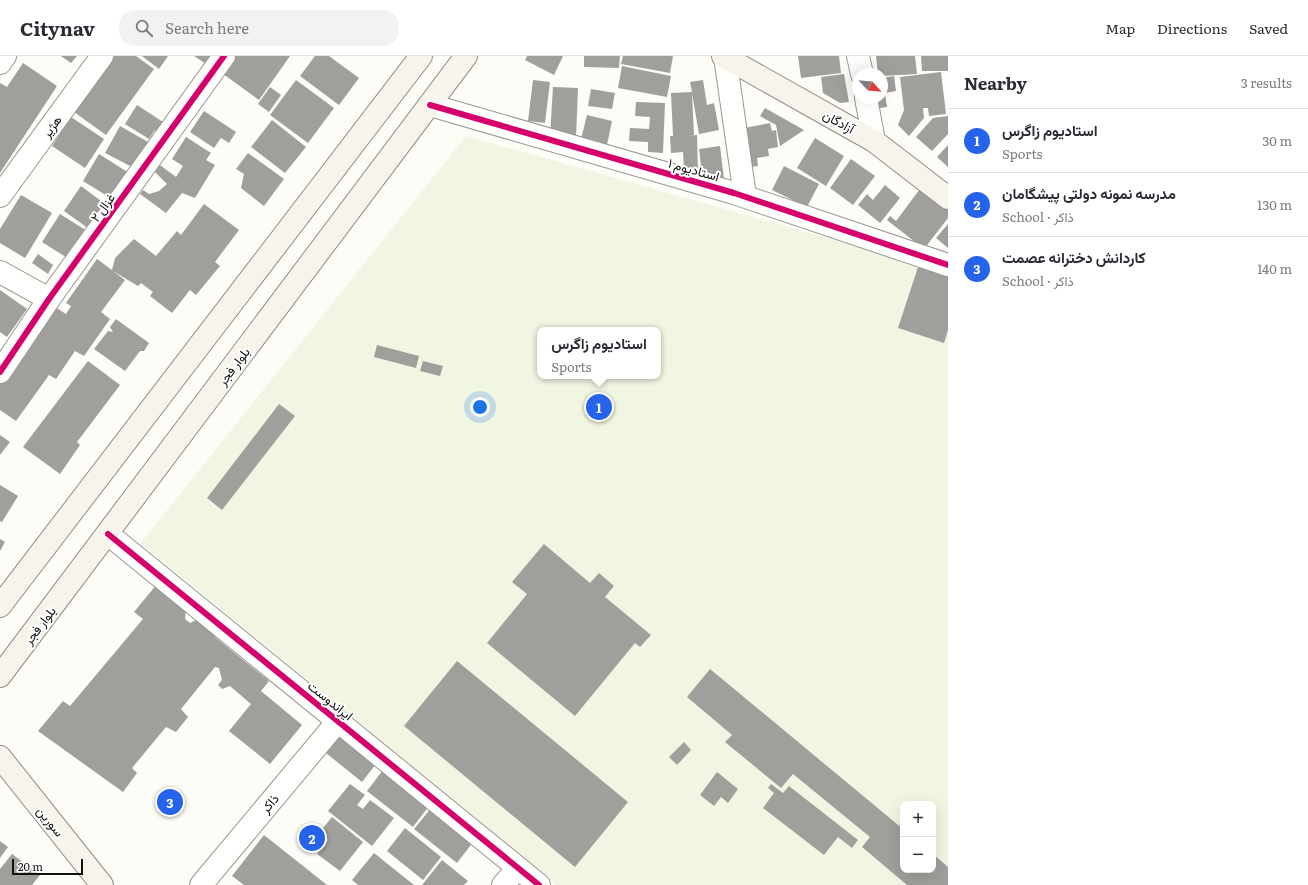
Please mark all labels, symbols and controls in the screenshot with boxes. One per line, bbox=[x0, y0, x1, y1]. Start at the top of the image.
search box bbox=[119, 10, 399, 46]
text: Citynav bbox=[20, 14, 95, 42]
text: Search here bbox=[165, 16, 249, 39]
icon: search bbox=[133, 17, 155, 39]
text: Map bbox=[1105, 18, 1135, 38]
text: Directions bbox=[1157, 18, 1227, 38]
text: Saved bbox=[1249, 18, 1288, 38]
north arrow bbox=[852, 68, 888, 104]
text: Nearby bbox=[964, 70, 1027, 95]
text: 3 results bbox=[1241, 73, 1292, 92]
street label: آزادگان bbox=[820, 105, 859, 138]
street label: هژیر bbox=[36, 111, 66, 142]
text: استادیوم زاگرس bbox=[1002, 118, 1098, 141]
text: 1 bbox=[974, 131, 980, 150]
text: 30 m bbox=[1262, 131, 1292, 150]
text: Sports bbox=[1002, 144, 1042, 163]
street label: استادیوم ۱ bbox=[666, 153, 722, 185]
text: مدرسه نمونه دولتی پیشگامان bbox=[1002, 181, 1176, 204]
street label: غزال ۲ bbox=[85, 188, 119, 225]
text: 2 bbox=[974, 195, 980, 214]
text: 130 m bbox=[1257, 195, 1292, 214]
text: School · ذاکر bbox=[1002, 207, 1074, 226]
text: کاردانش دخترانه عصمت bbox=[1002, 245, 1145, 268]
text: 3 bbox=[973, 259, 981, 278]
text: 140 m bbox=[1257, 259, 1292, 278]
text: School · ذاکر bbox=[1002, 271, 1074, 290]
popup bbox=[537, 327, 661, 379]
text: استادیوم زاگرس bbox=[551, 331, 647, 354]
street label: بلوار فجر bbox=[212, 343, 254, 390]
text: Sports bbox=[551, 357, 591, 376]
pin: 1 bbox=[586, 392, 612, 422]
your location bbox=[470, 397, 490, 417]
street label: بلوار فجر bbox=[18, 602, 60, 649]
street label: ایراندوست bbox=[304, 676, 358, 724]
pin: 3 bbox=[157, 787, 183, 817]
street label: ذاکر bbox=[255, 789, 283, 818]
map controls bbox=[900, 801, 936, 873]
button: + bbox=[900, 801, 936, 837]
street label: سورین bbox=[33, 802, 69, 840]
pin: 2 bbox=[299, 823, 325, 853]
button: − bbox=[900, 837, 936, 873]
scale bar bbox=[12, 857, 83, 876]
text: 20 m bbox=[18, 858, 43, 874]

